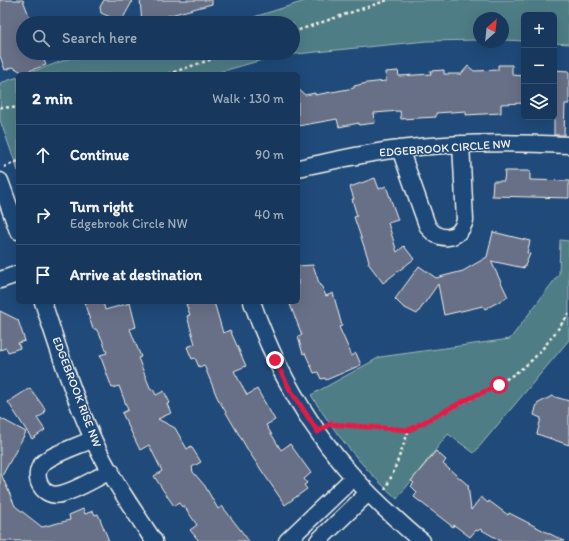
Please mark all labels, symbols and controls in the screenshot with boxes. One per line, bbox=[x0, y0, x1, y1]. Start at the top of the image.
north arrow bbox=[473, 12, 509, 48]
map controls bbox=[521, 12, 557, 120]
button: + bbox=[521, 12, 557, 48]
search box bbox=[16, 16, 300, 60]
icon: search bbox=[30, 27, 52, 49]
text: Search here bbox=[62, 29, 137, 47]
button: − bbox=[521, 48, 557, 84]
button: layers bbox=[521, 84, 557, 120]
text: 2 min bbox=[32, 88, 72, 108]
text: Walk · 130 m bbox=[212, 91, 284, 106]
street label: EDGEBROOK CIRCLE NW bbox=[379, 136, 511, 160]
icon: ahead bbox=[32, 144, 54, 166]
text: Continue bbox=[70, 146, 129, 164]
text: 90 m bbox=[255, 147, 284, 162]
text: Turn right bbox=[70, 198, 134, 216]
icon: right bbox=[32, 204, 54, 226]
text: 40 m bbox=[254, 207, 284, 222]
text: Edgebrook Circle NW bbox=[70, 216, 188, 231]
icon: arrive bbox=[32, 264, 54, 286]
text: Arrive at destination bbox=[70, 266, 202, 284]
street label: EDGEBROOK RISE NW bbox=[49, 335, 105, 449]
route end bbox=[266, 351, 284, 369]
route start bbox=[490, 376, 508, 394]

